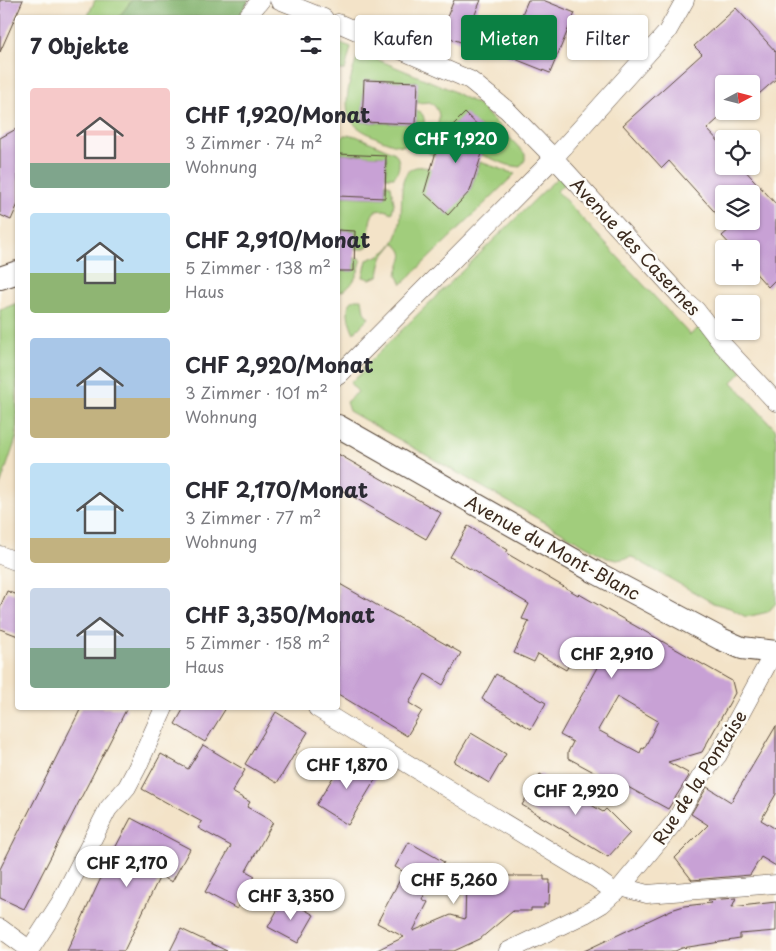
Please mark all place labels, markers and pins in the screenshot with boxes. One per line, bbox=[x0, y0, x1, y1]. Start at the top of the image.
pin: CHF 1,920 bbox=[399, 121, 513, 164]
pin: CHF 2,910 bbox=[555, 636, 669, 679]
pin: CHF 1,870 bbox=[290, 748, 404, 790]
pin: CHF 2,920 bbox=[519, 774, 633, 816]
pin: CHF 2,170 bbox=[70, 846, 184, 888]
pin: CHF 5,260 bbox=[397, 862, 511, 905]
pin: CHF 3,350 bbox=[234, 878, 348, 921]

